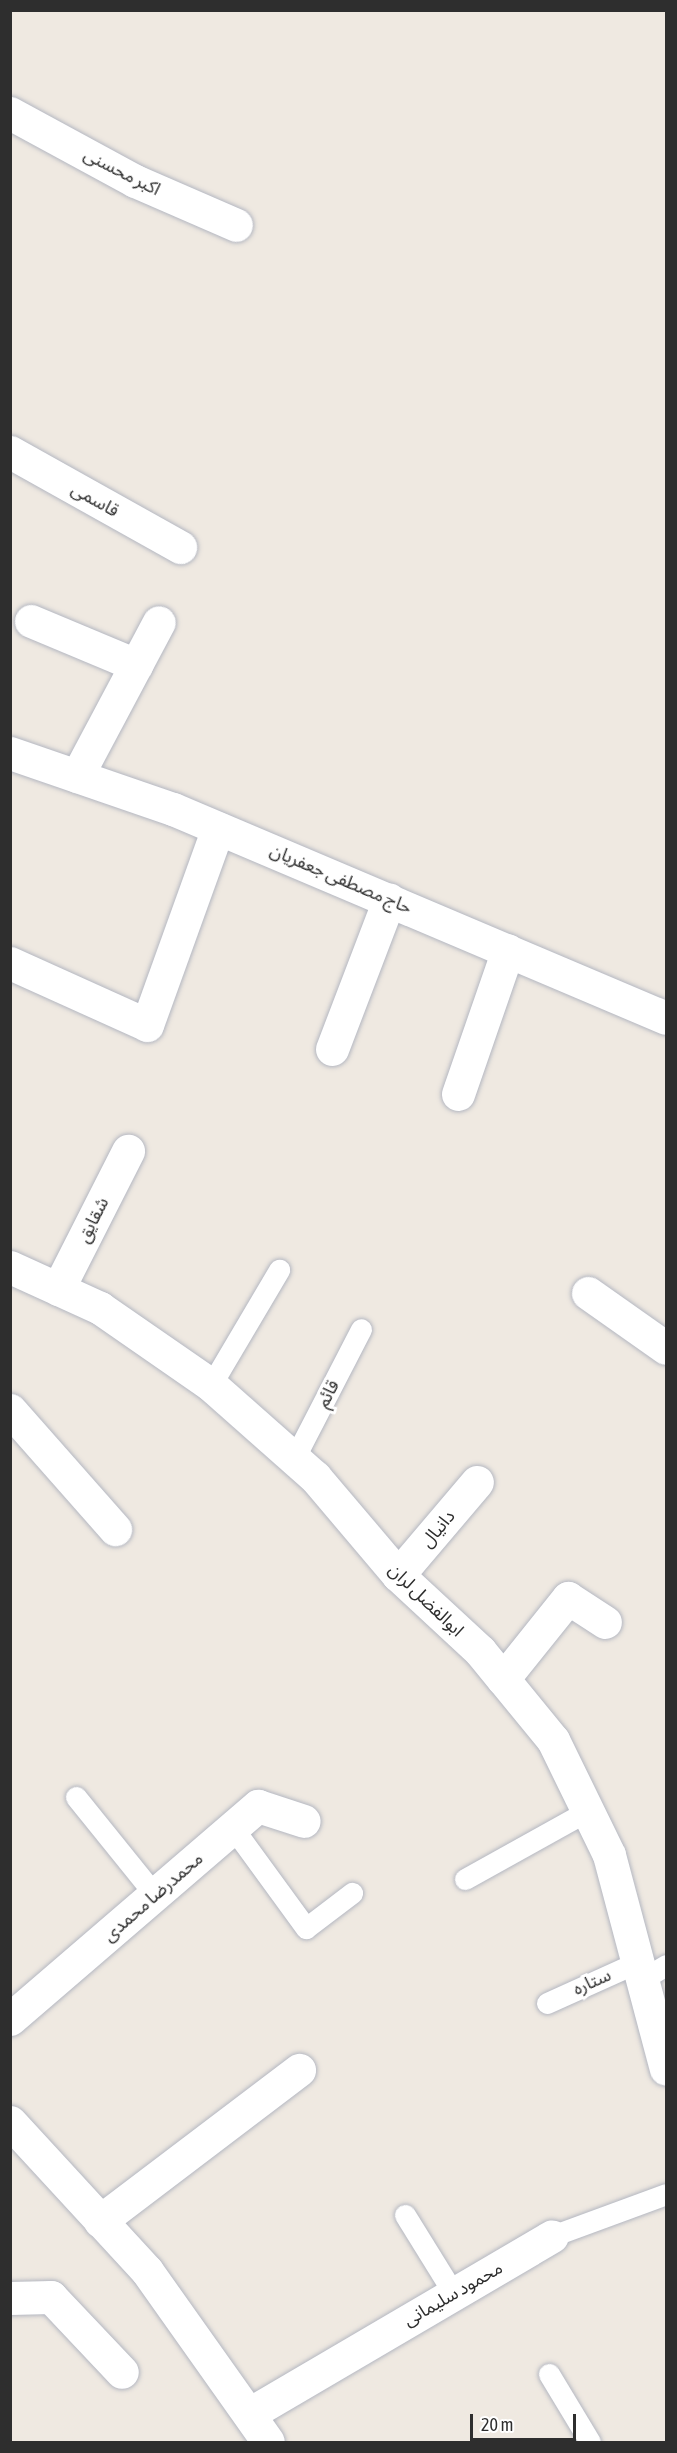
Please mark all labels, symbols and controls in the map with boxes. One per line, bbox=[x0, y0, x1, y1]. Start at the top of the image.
street label: اکبر محسنی bbox=[80, 144, 164, 200]
street label: قاسمی bbox=[67, 478, 123, 522]
street label: حاج مصطفی جعفریان bbox=[267, 839, 415, 919]
street label: شقایق bbox=[72, 1194, 114, 1246]
street label: قائم bbox=[312, 1377, 344, 1411]
street label: دانیال bbox=[416, 1506, 460, 1552]
street label: ابوالفضل لران bbox=[384, 1559, 468, 1641]
street label: محمدرضا محمدی bbox=[99, 1848, 207, 1946]
street label: ستاره bbox=[570, 1964, 614, 2000]
street label: محمود سلیمانی bbox=[400, 2257, 506, 2331]
scale bar bbox=[473, 2402, 580, 2440]
text: 20 m bbox=[481, 2414, 513, 2435]

